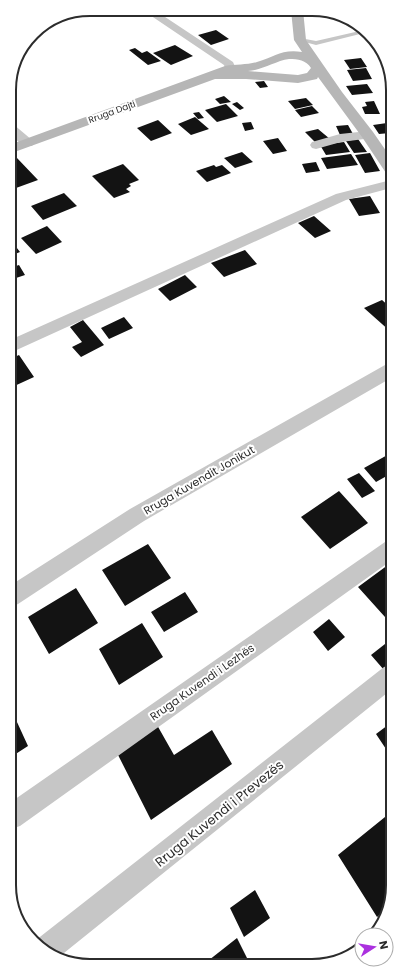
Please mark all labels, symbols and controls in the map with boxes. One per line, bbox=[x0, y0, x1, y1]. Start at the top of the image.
street label: Rruga Dajti bbox=[87, 98, 137, 126]
street label: Rruga Kuvendit Jonikut bbox=[141, 442, 257, 518]
street label: Rruga Kuvendi i Lezhës bbox=[147, 640, 258, 724]
street label: Rruga Kuvendi i Prevezës bbox=[151, 755, 288, 871]
north arrow bbox=[354, 927, 394, 967]
text: N bbox=[375, 939, 392, 951]

